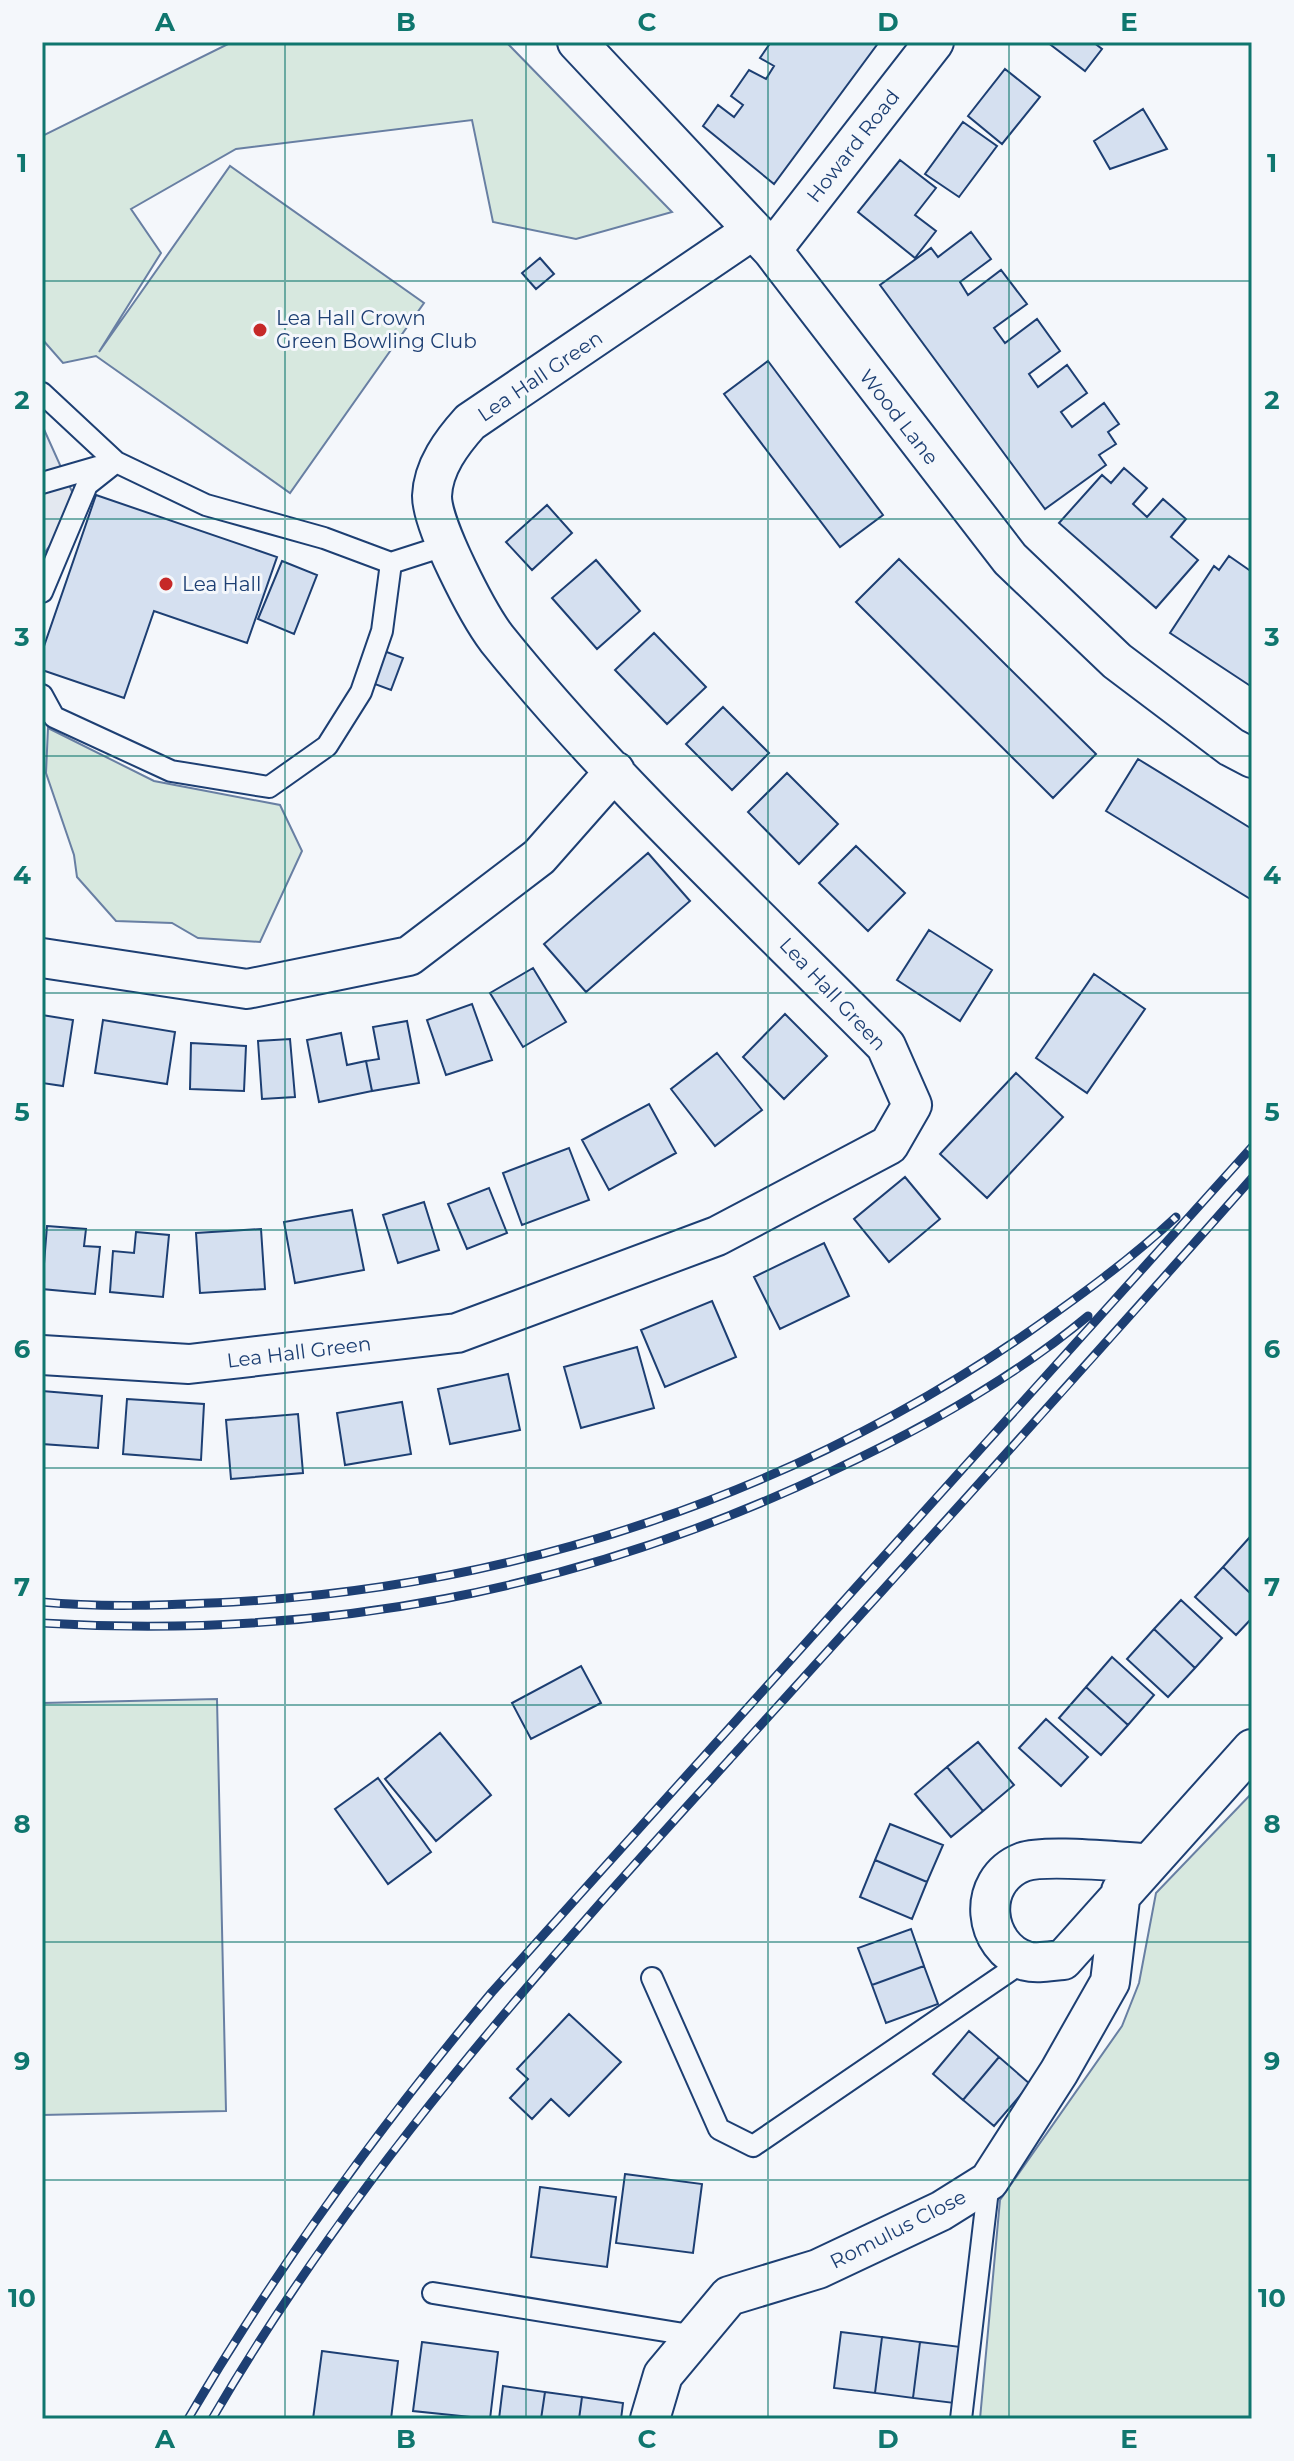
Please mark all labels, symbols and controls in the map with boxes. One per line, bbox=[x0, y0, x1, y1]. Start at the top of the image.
text: A bbox=[154, 6, 176, 38]
text: B bbox=[396, 6, 416, 38]
text: C bbox=[638, 6, 657, 38]
text: D bbox=[877, 6, 899, 38]
text: E bbox=[1120, 6, 1138, 38]
street label: Howard Road bbox=[802, 85, 904, 207]
text: 1 bbox=[17, 147, 27, 179]
text: 1 bbox=[1267, 147, 1277, 179]
place label: Lea Hall Crown Green Bowling Club bbox=[276, 306, 477, 353]
marker: Lea Hall Crown Green Bowling Club bbox=[251, 321, 269, 339]
street label: Lea Hall Green bbox=[473, 325, 607, 427]
street label: Wood Lane bbox=[854, 365, 944, 469]
text: 2 bbox=[14, 384, 30, 416]
text: 2 bbox=[1264, 384, 1280, 416]
place label: Lea Hall bbox=[182, 572, 261, 596]
marker: Lea Hall bbox=[157, 575, 175, 593]
text: 3 bbox=[13, 621, 30, 653]
text: 3 bbox=[1263, 621, 1280, 653]
text: 4 bbox=[13, 859, 31, 891]
text: 4 bbox=[1263, 859, 1281, 891]
street label: Lea Hall Green bbox=[775, 933, 891, 1055]
text: 5 bbox=[14, 1096, 30, 1128]
text: 5 bbox=[1264, 1096, 1280, 1128]
street label: Lea Hall Green bbox=[225, 1331, 373, 1373]
text: 6 bbox=[14, 1333, 31, 1365]
text: 6 bbox=[1264, 1333, 1281, 1365]
text: 7 bbox=[14, 1571, 30, 1603]
text: 7 bbox=[1264, 1571, 1280, 1603]
text: 8 bbox=[13, 1808, 31, 1840]
text: 8 bbox=[1263, 1808, 1281, 1840]
text: 9 bbox=[14, 2045, 30, 2077]
text: 9 bbox=[1264, 2045, 1280, 2077]
street label: Romulus Close bbox=[826, 2184, 970, 2274]
text: 10 bbox=[8, 2282, 36, 2314]
text: 10 bbox=[1258, 2282, 1286, 2314]
text: A bbox=[154, 2423, 176, 2455]
text: B bbox=[396, 2423, 416, 2455]
text: C bbox=[638, 2423, 657, 2455]
text: D bbox=[877, 2423, 899, 2455]
text: E bbox=[1120, 2423, 1138, 2455]

